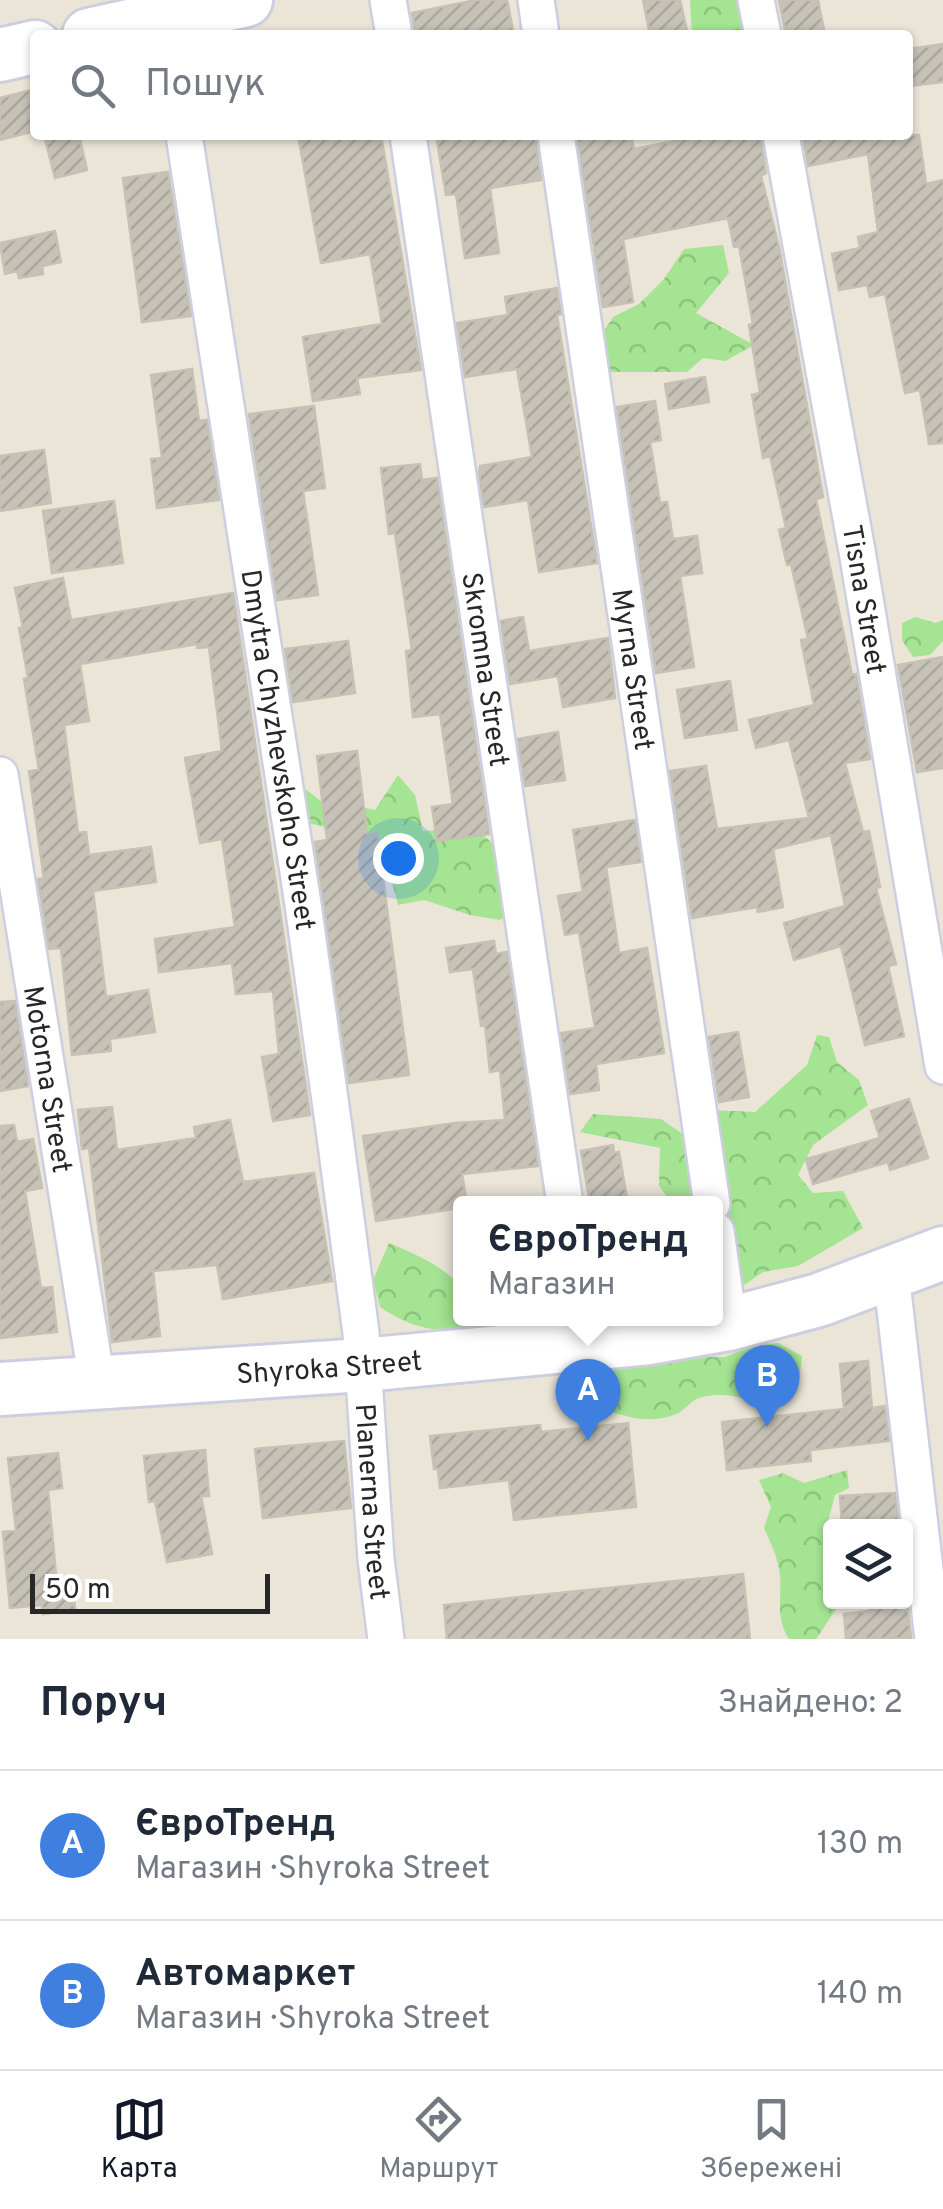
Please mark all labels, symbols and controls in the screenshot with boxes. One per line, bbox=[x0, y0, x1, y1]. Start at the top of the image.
search box bbox=[30, 30, 913, 140]
icon: search bbox=[65, 58, 120, 113]
text: Пошук bbox=[145, 61, 266, 110]
street label: Tisna Street bbox=[832, 522, 892, 677]
street label: Dmytra Chyzhevskoho Street bbox=[230, 567, 321, 933]
street label: Skromna Street bbox=[451, 570, 516, 769]
street label: Myrna Street bbox=[601, 587, 661, 753]
your location bbox=[373, 833, 424, 884]
street label: Motorna Street bbox=[13, 984, 78, 1176]
popup bbox=[453, 1196, 723, 1326]
text: ЄвроТренд bbox=[488, 1217, 688, 1266]
text: Магазин bbox=[488, 1266, 616, 1306]
street label: Shyroka Street bbox=[235, 1344, 424, 1394]
pin: B bbox=[734, 1344, 800, 1427]
pin: A bbox=[556, 1358, 620, 1441]
street label: Planerna Street bbox=[345, 1402, 396, 1602]
map controls bbox=[823, 1519, 913, 1609]
button: layers bbox=[823, 1519, 913, 1609]
scale bar bbox=[30, 1569, 270, 1614]
text: 50 m bbox=[45, 1573, 111, 1609]
text: Поруч bbox=[40, 1678, 167, 1731]
text: Знайдено: 2 bbox=[718, 1684, 903, 1724]
text: ЄвроТренд bbox=[135, 1801, 335, 1850]
text: A bbox=[61, 1825, 84, 1865]
text: 130 m bbox=[817, 1825, 903, 1865]
text: Магазин · Shyroka Street bbox=[135, 1850, 490, 1890]
text: Автомаркет bbox=[135, 1951, 355, 2000]
text: B bbox=[61, 1975, 84, 2015]
text: 140 m bbox=[817, 1975, 903, 2015]
text: Магазин · Shyroka Street bbox=[135, 2000, 490, 2040]
tab: Карта bbox=[101, 2092, 178, 2188]
tab: Маршрут bbox=[379, 2092, 498, 2188]
tab: Збережені bbox=[700, 2092, 842, 2188]

